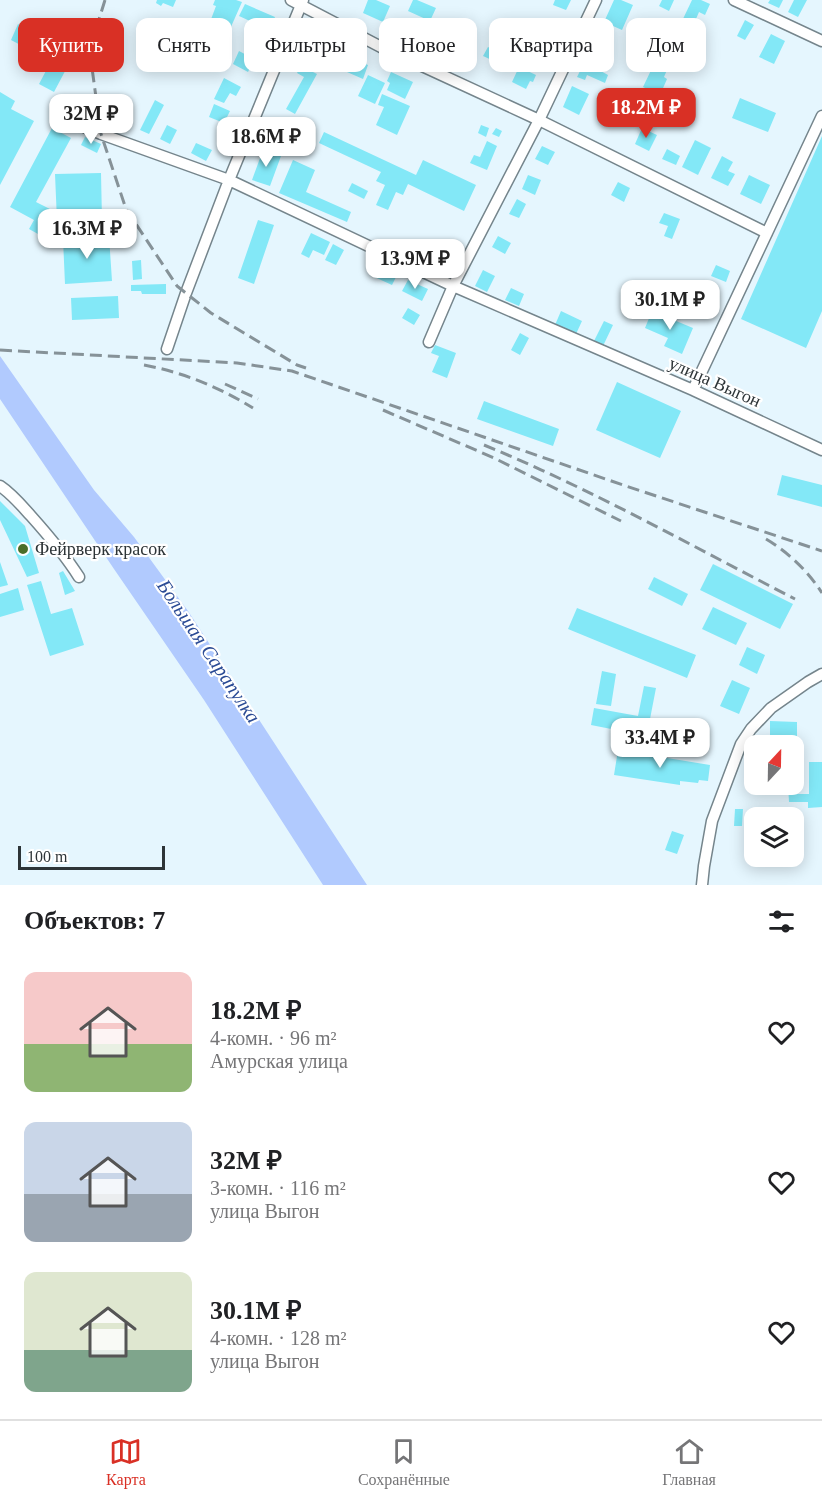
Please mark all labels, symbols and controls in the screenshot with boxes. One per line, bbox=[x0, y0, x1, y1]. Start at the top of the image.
chip: Купить bbox=[18, 18, 124, 72]
chip: Снять bbox=[136, 18, 232, 72]
chip: Фильтры bbox=[244, 18, 367, 72]
chip: Новое bbox=[379, 18, 477, 72]
chip: Квартира bbox=[489, 18, 614, 72]
chip: Дом bbox=[626, 18, 706, 72]
pin: 18.2M ₽ bbox=[591, 88, 701, 139]
pin: 32M ₽ bbox=[49, 94, 133, 145]
text: 18.2M ₽ bbox=[611, 96, 681, 118]
text: 32M ₽ bbox=[63, 102, 119, 124]
pin: 18.6M ₽ bbox=[211, 117, 321, 168]
text: 18.6M ₽ bbox=[231, 125, 301, 147]
pin: 16.3M ₽ bbox=[32, 209, 142, 260]
text: 16.3M ₽ bbox=[52, 217, 122, 239]
pin: 13.9M ₽ bbox=[360, 239, 470, 290]
text: 13.9M ₽ bbox=[380, 247, 450, 269]
pin: 30.1M ₽ bbox=[615, 280, 725, 331]
text: 30.1M ₽ bbox=[635, 288, 705, 310]
street label: улица Выгон bbox=[666, 353, 764, 411]
place label: Фейрверк красок bbox=[35, 539, 166, 559]
marker: Фейрверк красок bbox=[16, 542, 30, 556]
water label: Большая Сарапулка bbox=[152, 574, 265, 727]
pin: 33.4M ₽ bbox=[605, 718, 715, 769]
text: 33.4M ₽ bbox=[625, 726, 695, 748]
north arrow bbox=[744, 735, 804, 795]
map controls bbox=[744, 735, 804, 867]
button: layers bbox=[744, 807, 804, 867]
scale bar bbox=[18, 843, 165, 870]
text: 100 m bbox=[27, 848, 67, 865]
icon: filters bbox=[765, 905, 798, 938]
text: Объектов: 7 bbox=[24, 906, 165, 935]
icon: home bbox=[72, 996, 144, 1068]
text: 18.2M ₽ bbox=[210, 996, 302, 1025]
icon: heart bbox=[765, 1016, 798, 1049]
text: 4-комн. · 96 m² bbox=[210, 1027, 337, 1049]
text: Амурская улица bbox=[210, 1050, 348, 1072]
icon: home bbox=[72, 1146, 144, 1218]
text: 32M ₽ bbox=[210, 1146, 282, 1175]
icon: heart bbox=[765, 1166, 798, 1199]
text: 3-комн. · 116 m² bbox=[210, 1177, 346, 1199]
text: улица Выгон bbox=[210, 1200, 320, 1222]
icon: home bbox=[72, 1296, 144, 1368]
text: 30.1M ₽ bbox=[210, 1296, 302, 1325]
icon: heart bbox=[765, 1316, 798, 1349]
text: 4-комн. · 128 m² bbox=[210, 1327, 347, 1349]
text: улица Выгон bbox=[210, 1350, 320, 1372]
tab: Карта bbox=[106, 1435, 146, 1489]
tab: Сохранённые bbox=[358, 1435, 450, 1489]
tab: Главная bbox=[662, 1435, 716, 1489]

